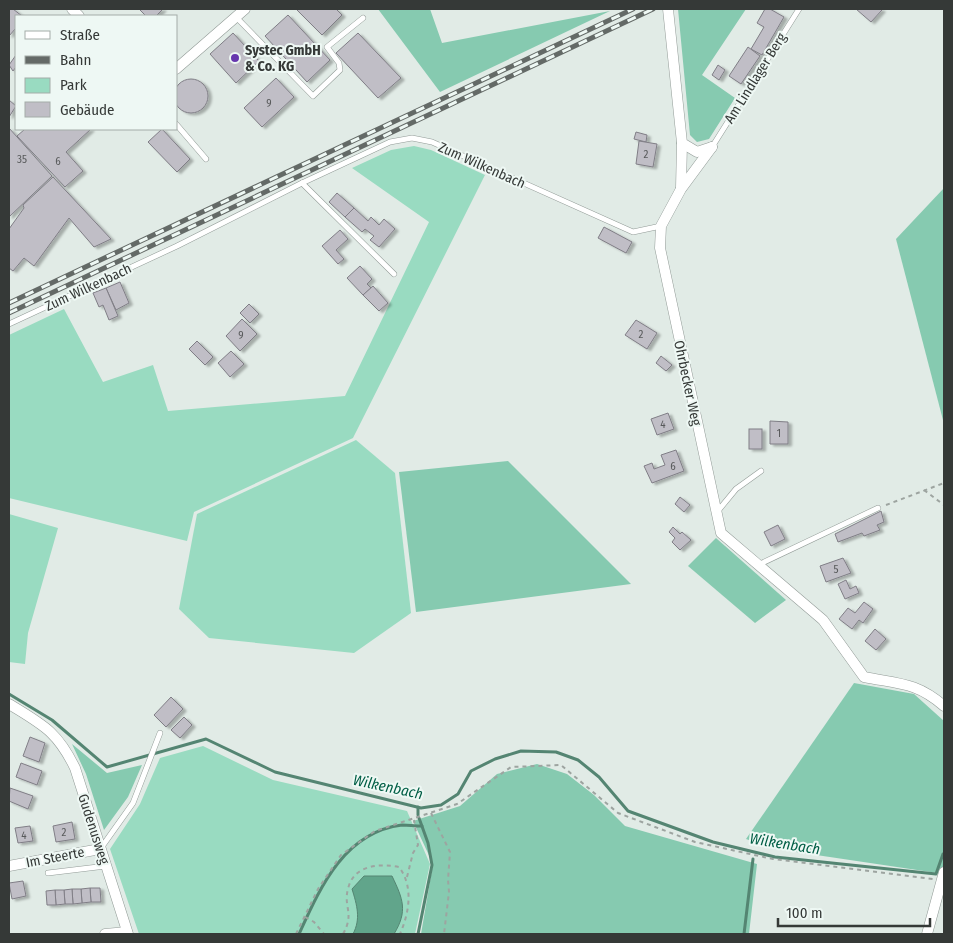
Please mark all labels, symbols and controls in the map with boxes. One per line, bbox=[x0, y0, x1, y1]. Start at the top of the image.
legend bbox=[15, 15, 178, 130]
text: Straße bbox=[60, 26, 100, 44]
street label: Am Lindlager Berg bbox=[721, 29, 790, 127]
place label: Systec GmbH & Co. KG bbox=[245, 42, 321, 75]
text: Bahn bbox=[60, 51, 91, 69]
marker: Systec GmbH & Co. KG bbox=[229, 52, 241, 64]
text: Park bbox=[60, 76, 87, 94]
house number: 9 bbox=[266, 97, 272, 110]
text: Gebäude bbox=[60, 101, 115, 119]
street label: Zum Wilkenbach bbox=[436, 139, 528, 192]
house number: 2 bbox=[644, 148, 649, 161]
house number: 35 bbox=[17, 153, 27, 166]
house number: 6 bbox=[55, 155, 61, 168]
street label: Zum Wilkenbach bbox=[42, 260, 134, 315]
house number: 2 bbox=[639, 328, 644, 341]
house number: 9 bbox=[238, 329, 244, 342]
street label: Ohrbecker Weg bbox=[670, 339, 705, 428]
house number: 4 bbox=[660, 418, 666, 431]
house number: 1 bbox=[777, 427, 781, 440]
house number: 6 bbox=[670, 460, 676, 473]
house number: 5 bbox=[833, 563, 839, 576]
water label: Wilkenbach bbox=[351, 771, 425, 803]
street label: Gudenusweg bbox=[74, 792, 113, 867]
house number: 2 bbox=[62, 826, 67, 839]
house number: 4 bbox=[21, 829, 27, 842]
water label: Wilkenbach bbox=[748, 830, 822, 858]
street label: Im Steerte bbox=[24, 843, 86, 871]
scale bar bbox=[778, 896, 930, 928]
text: 100 m bbox=[786, 904, 823, 922]

